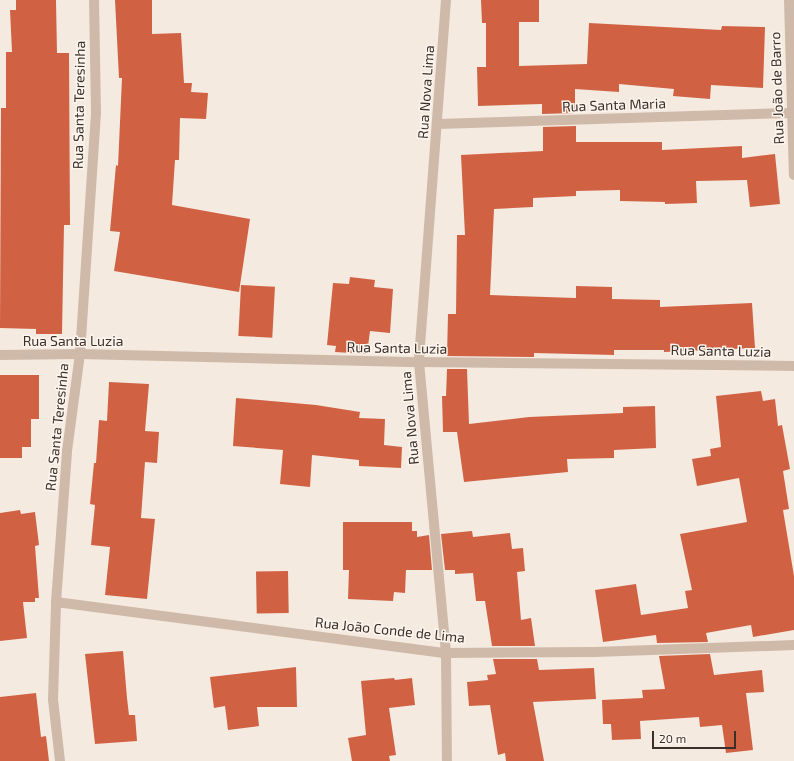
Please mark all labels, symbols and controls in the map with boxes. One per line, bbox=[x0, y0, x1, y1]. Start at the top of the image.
street label: Rua João de Barro bbox=[767, 31, 787, 145]
street label: Rua Santa Teresinha bbox=[69, 40, 89, 170]
street label: Rua Nova Lima bbox=[414, 45, 438, 139]
street label: Rua Santa Maria bbox=[562, 95, 666, 115]
street label: Rua Santa Luzia bbox=[23, 333, 123, 349]
street label: Rua Santa Luzia bbox=[346, 339, 448, 357]
street label: Rua Santa Luzia bbox=[670, 342, 772, 360]
street label: Rua Santa Teresinha bbox=[42, 362, 72, 492]
street label: Rua Nova Lima bbox=[398, 370, 422, 466]
street label: Rua João Conde de Lima bbox=[314, 614, 466, 646]
scale bar bbox=[654, 723, 738, 749]
text: 20 m bbox=[659, 731, 686, 745]

